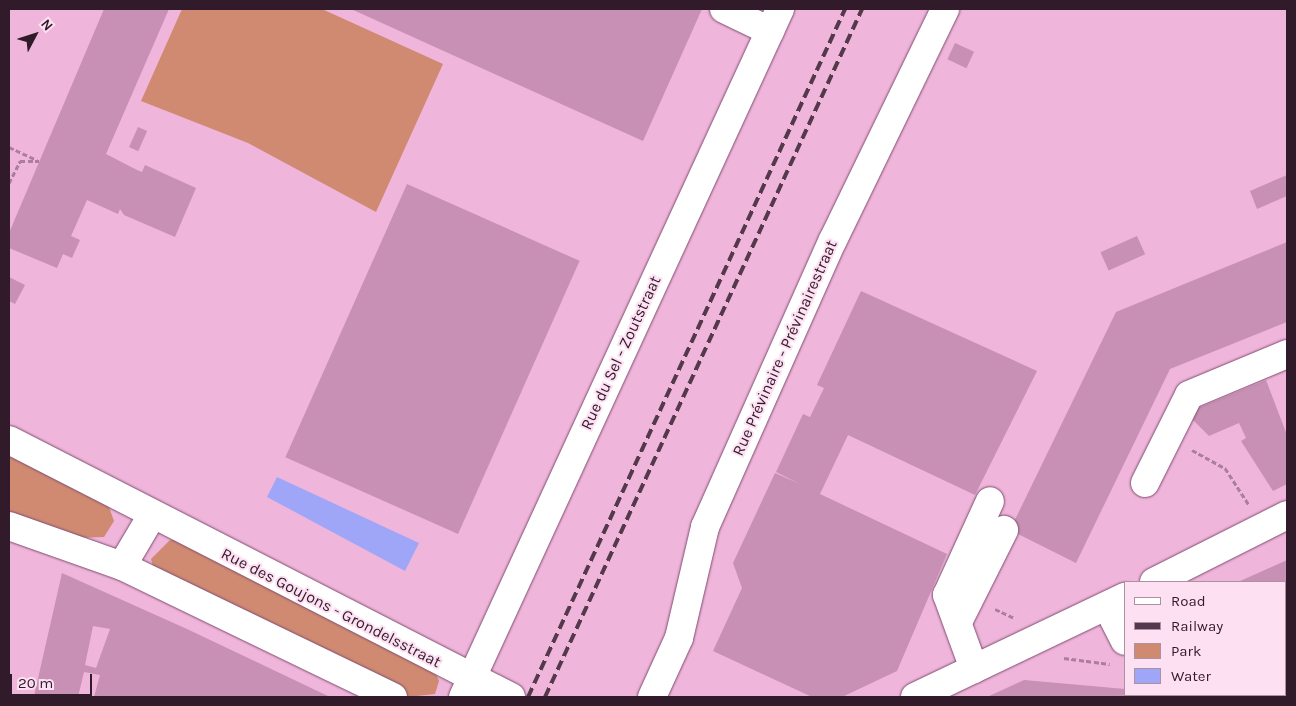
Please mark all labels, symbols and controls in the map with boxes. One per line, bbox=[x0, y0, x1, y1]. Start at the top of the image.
north arrow bbox=[10, 10, 60, 60]
text: N bbox=[37, 16, 57, 34]
street label: Rue Prévinaire - Prévinairestraat bbox=[729, 237, 841, 459]
street label: Rue du Sel - Zoutstraat bbox=[577, 273, 665, 433]
street label: Rue des Goujons - Grondelsstraat bbox=[218, 544, 444, 672]
legend bbox=[1124, 581, 1286, 696]
text: Road bbox=[1171, 592, 1206, 610]
text: Railway bbox=[1171, 617, 1223, 635]
text: Park bbox=[1171, 642, 1201, 660]
scale bar bbox=[12, 664, 95, 696]
text: Water bbox=[1171, 667, 1211, 685]
text: 20 m bbox=[18, 674, 53, 692]

